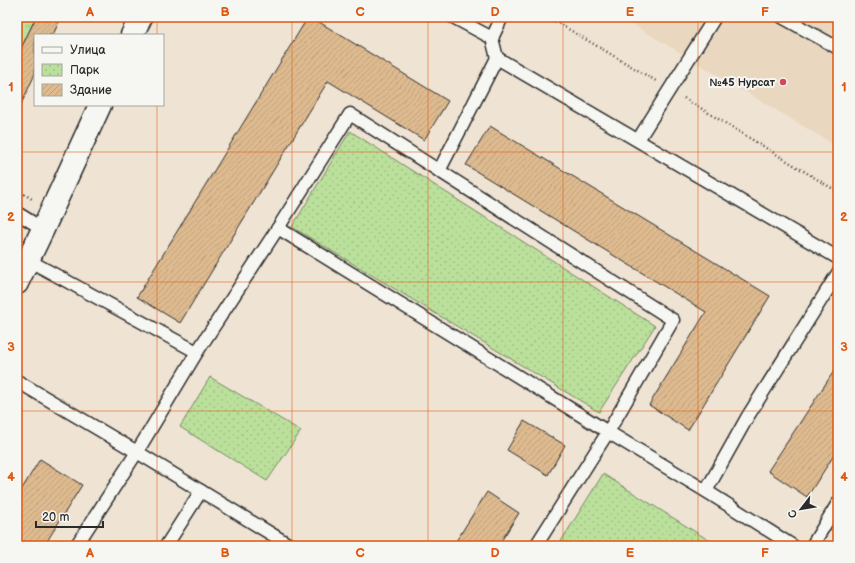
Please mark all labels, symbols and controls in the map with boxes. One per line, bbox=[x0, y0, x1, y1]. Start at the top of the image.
text: A bbox=[85, 4, 94, 20]
text: B bbox=[220, 4, 230, 20]
text: C bbox=[355, 4, 365, 20]
text: D bbox=[490, 4, 500, 20]
text: E bbox=[626, 4, 635, 20]
text: F bbox=[761, 4, 769, 20]
legend bbox=[34, 34, 164, 106]
text: Улица bbox=[70, 43, 106, 58]
text: Парк bbox=[70, 63, 100, 78]
place label: №45 Нурсат bbox=[710, 76, 776, 89]
marker: №45 Нурсат bbox=[778, 77, 788, 87]
text: 1 bbox=[8, 79, 14, 95]
text: 1 bbox=[841, 79, 847, 95]
text: Здание bbox=[70, 83, 112, 98]
text: 2 bbox=[7, 209, 15, 225]
text: 2 bbox=[840, 209, 848, 225]
text: 3 bbox=[7, 339, 15, 355]
text: 3 bbox=[840, 339, 848, 355]
text: 4 bbox=[7, 469, 15, 485]
text: 4 bbox=[840, 469, 848, 485]
north arrow bbox=[781, 489, 821, 529]
scale bar bbox=[36, 503, 103, 529]
text: С bbox=[785, 507, 800, 521]
text: 20 m bbox=[42, 510, 69, 525]
text: A bbox=[85, 545, 94, 561]
text: B bbox=[220, 545, 230, 561]
text: C bbox=[355, 545, 365, 561]
text: D bbox=[490, 545, 500, 561]
text: E bbox=[626, 545, 635, 561]
text: F bbox=[761, 545, 769, 561]

